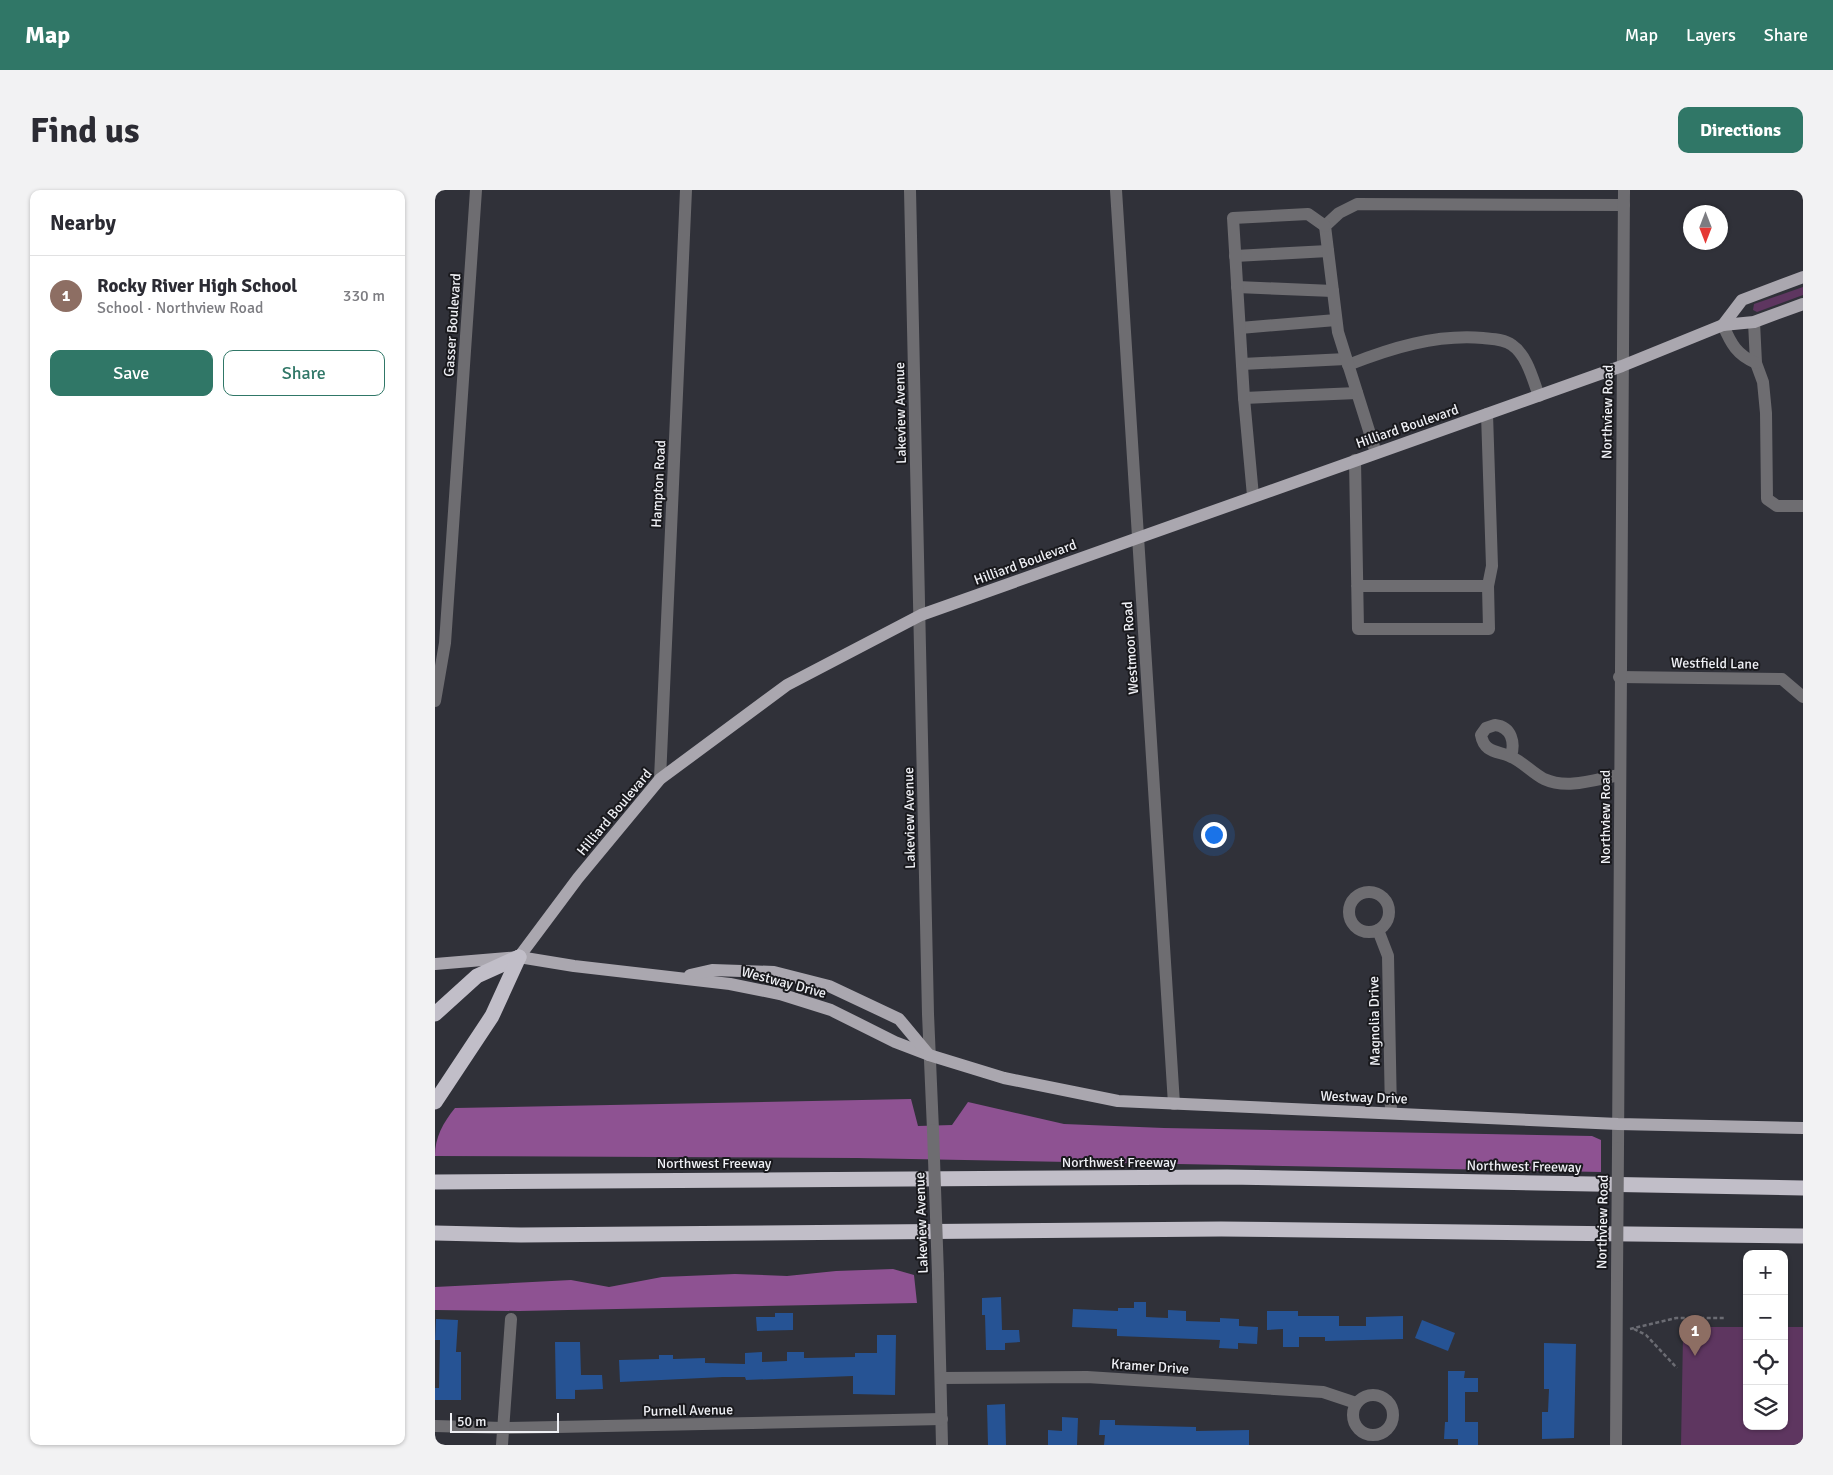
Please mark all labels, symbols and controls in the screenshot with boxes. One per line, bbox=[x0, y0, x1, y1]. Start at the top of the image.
text: Map bbox=[25, 20, 70, 50]
text: Map bbox=[1625, 24, 1658, 46]
text: Layers bbox=[1686, 24, 1736, 46]
text: Share bbox=[1764, 24, 1808, 46]
button: Directions bbox=[1678, 107, 1803, 153]
text: Find us bbox=[30, 109, 140, 152]
north arrow bbox=[1683, 205, 1728, 250]
text: Nearby bbox=[50, 210, 116, 236]
street label: Gasser Boulevard bbox=[440, 273, 465, 377]
text: Rocky River High School bbox=[97, 274, 297, 298]
text: 1 bbox=[62, 286, 70, 306]
text: 330 m bbox=[343, 286, 385, 306]
text: School · Northview Road bbox=[97, 298, 263, 318]
button: Save bbox=[50, 350, 213, 396]
button: Share bbox=[223, 350, 385, 396]
street label: Lakeview Avenue bbox=[891, 362, 910, 464]
street label: Northview Road bbox=[1598, 365, 1617, 459]
street label: Hilliard Boulevard bbox=[1353, 401, 1461, 452]
street label: Hampton Road bbox=[648, 440, 669, 528]
street label: Hilliard Boulevard bbox=[972, 536, 1079, 589]
street label: Westmoor Road bbox=[1119, 601, 1142, 695]
street label: Westfield Lane bbox=[1671, 654, 1759, 673]
street label: Hilliard Boulevard bbox=[573, 766, 656, 859]
street label: Lakeview Avenue bbox=[900, 767, 919, 869]
street label: Northview Road bbox=[1597, 770, 1614, 864]
your location bbox=[1201, 822, 1227, 848]
street label: Westway Drive bbox=[739, 963, 828, 1002]
street label: Magnolia Drive bbox=[1365, 976, 1384, 1066]
street label: Westway Drive bbox=[1320, 1087, 1408, 1108]
street label: Northwest Freeway bbox=[1062, 1154, 1177, 1171]
street label: Northwest Freeway bbox=[657, 1155, 772, 1172]
street label: Northwest Freeway bbox=[1466, 1157, 1582, 1176]
street label: Lakeview Avenue bbox=[911, 1172, 932, 1274]
street label: Northview Road bbox=[1593, 1175, 1612, 1269]
map controls bbox=[1743, 1250, 1788, 1430]
button: + bbox=[1743, 1250, 1788, 1295]
button: − bbox=[1743, 1295, 1788, 1340]
pin: 1 bbox=[1679, 1315, 1711, 1356]
button: locate bbox=[1743, 1340, 1788, 1385]
street label: Kramer Drive bbox=[1110, 1355, 1190, 1378]
button: layers bbox=[1743, 1385, 1788, 1430]
street label: Purnell Avenue bbox=[643, 1401, 733, 1420]
scale bar bbox=[450, 1410, 559, 1433]
text: 50 m bbox=[457, 1413, 486, 1430]

